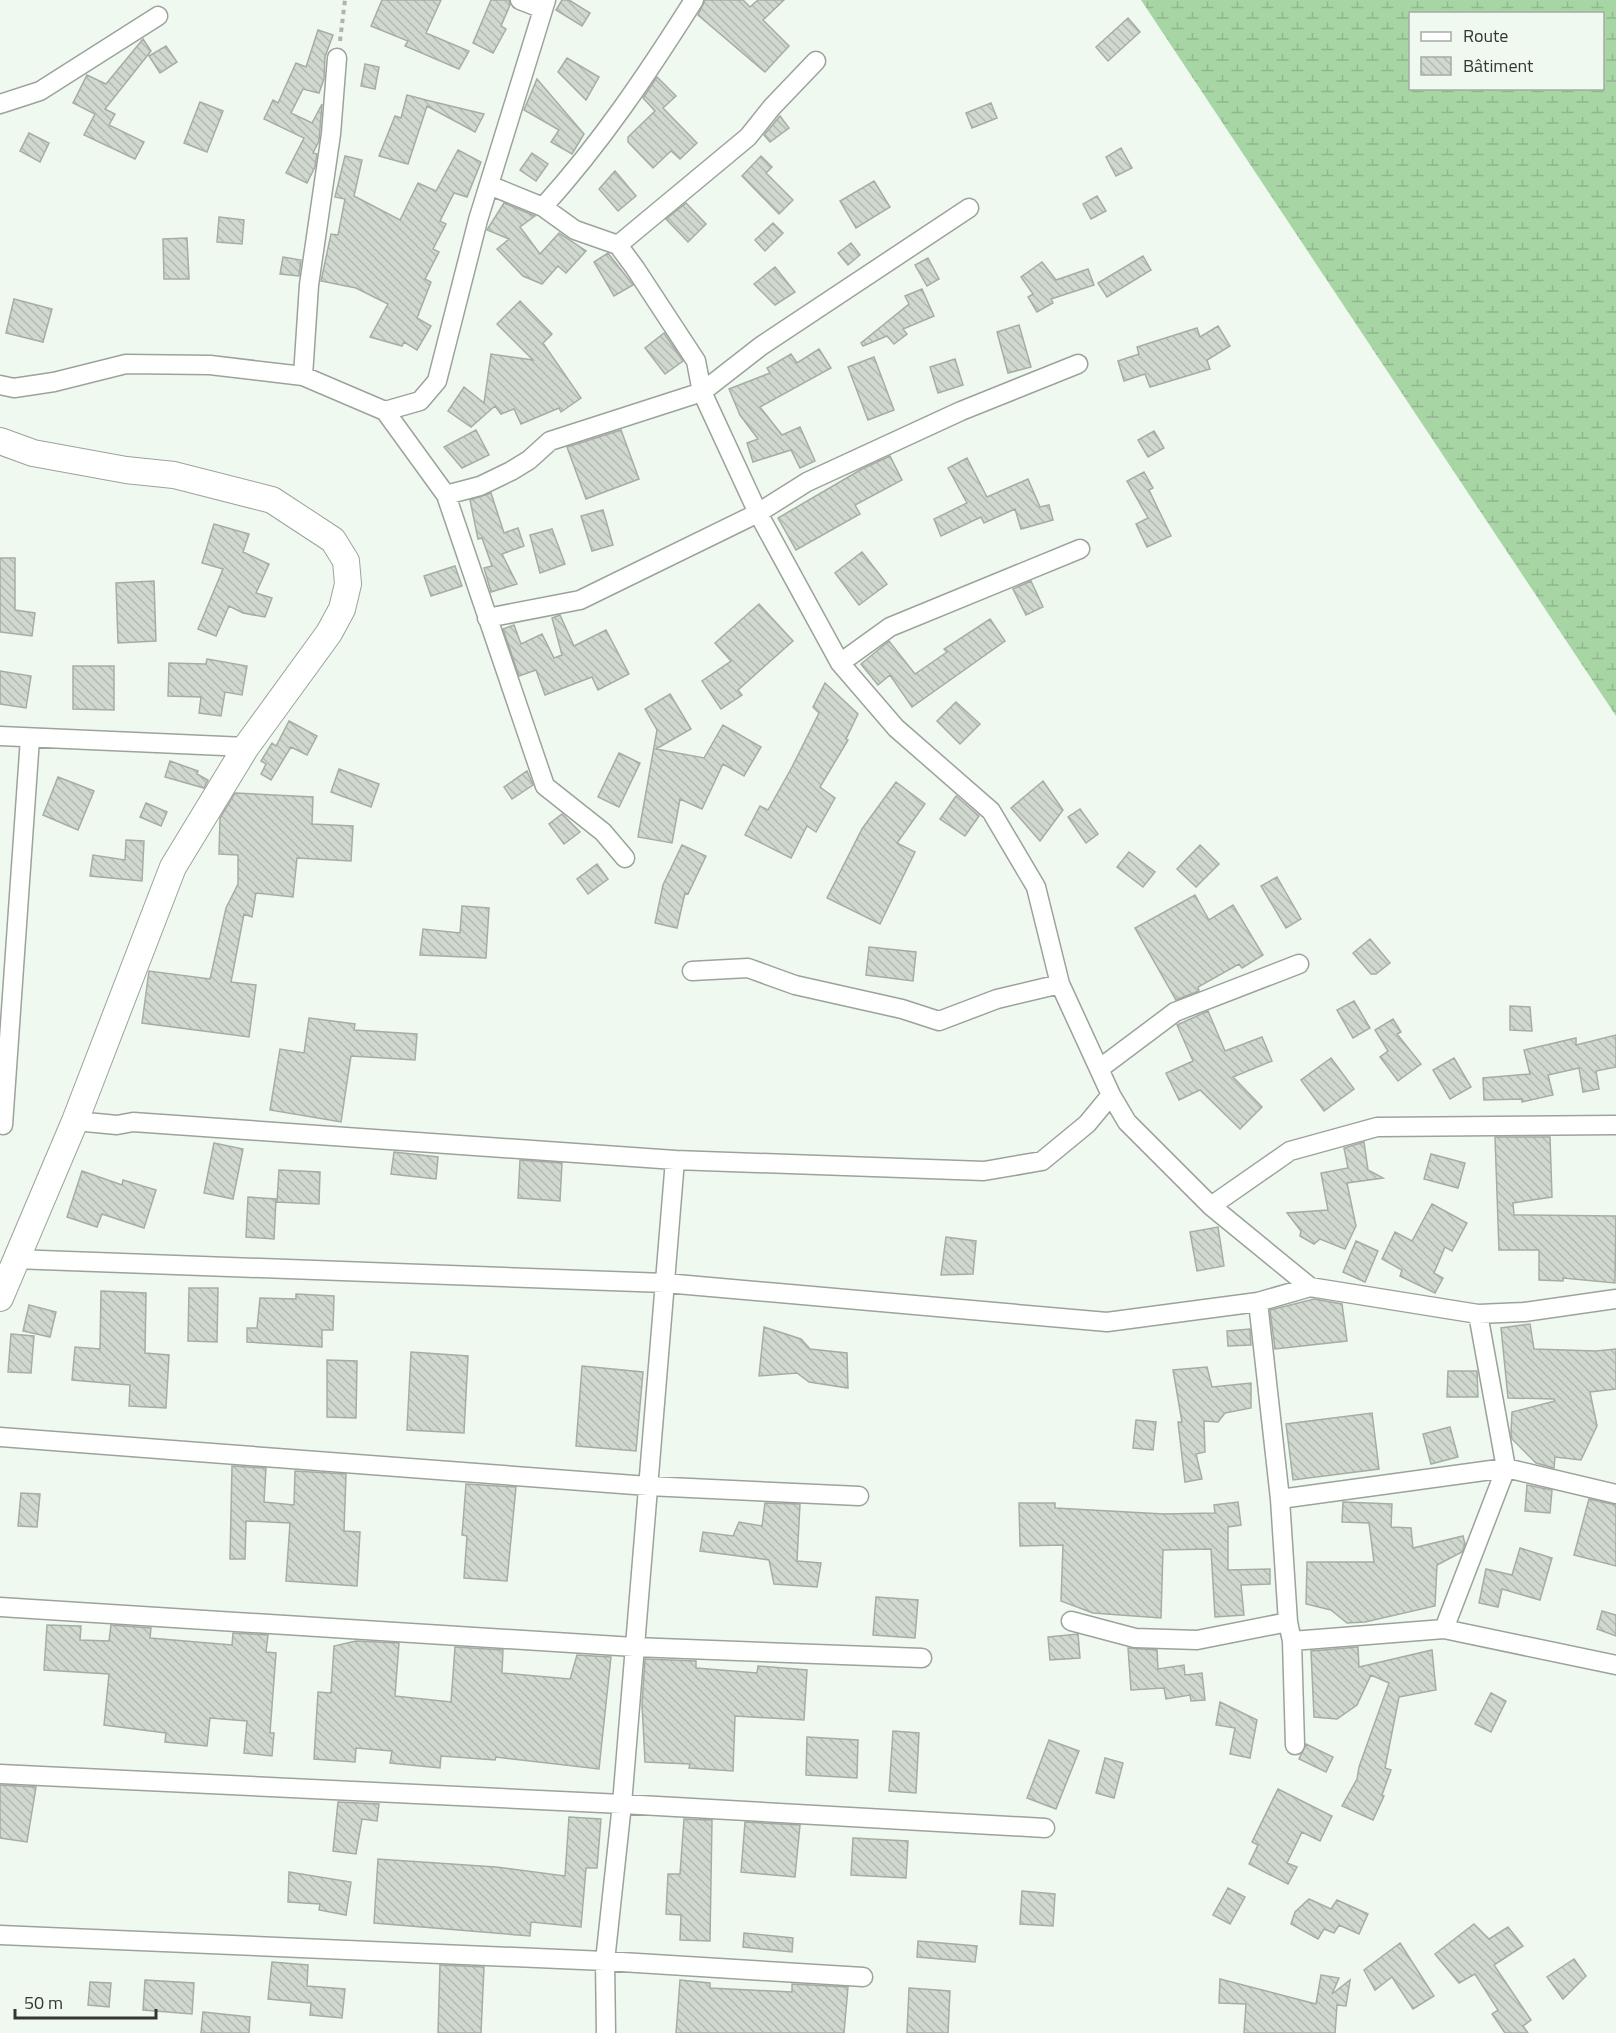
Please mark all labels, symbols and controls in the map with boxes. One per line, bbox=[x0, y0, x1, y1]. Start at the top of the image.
legend bbox=[1409, 12, 1604, 90]
text: Route bbox=[1463, 22, 1508, 49]
text: Bâtiment bbox=[1463, 52, 1534, 79]
scale bar bbox=[15, 1982, 156, 2020]
text: 50 m bbox=[24, 1989, 63, 2016]

